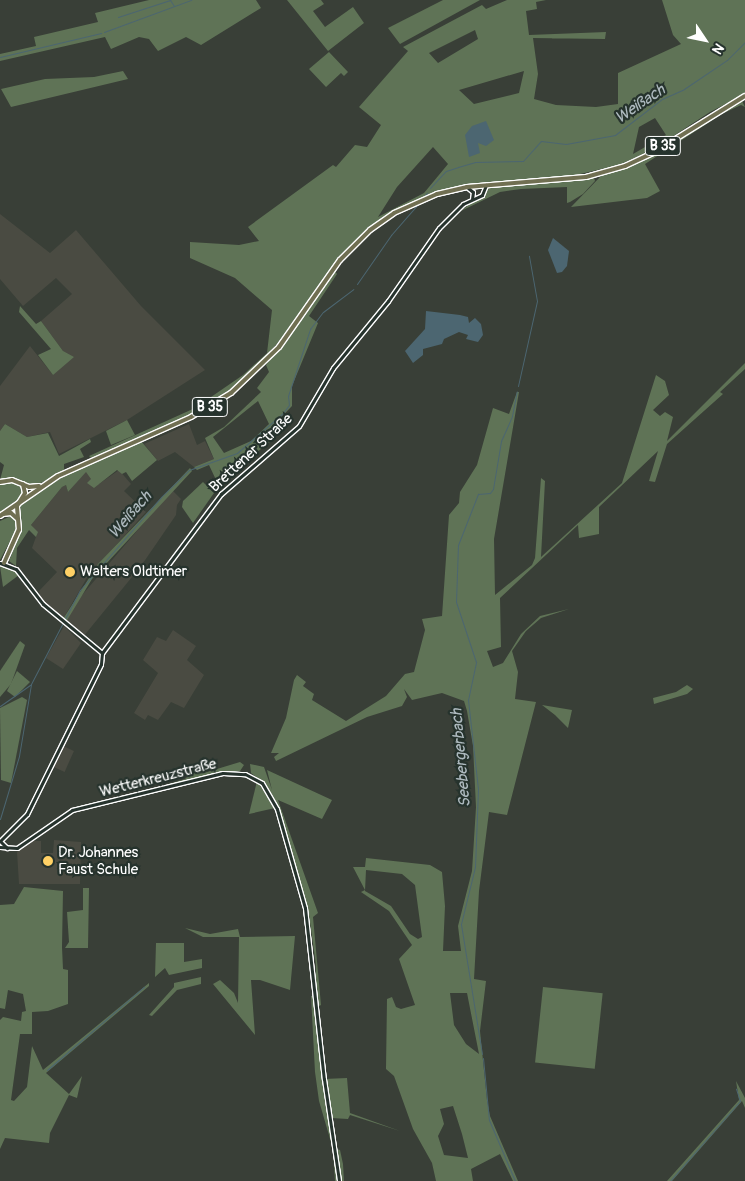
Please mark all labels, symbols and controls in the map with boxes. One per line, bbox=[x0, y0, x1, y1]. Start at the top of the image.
north arrow bbox=[680, 15, 730, 65]
text: N bbox=[708, 40, 728, 57]
water label: Weißach bbox=[611, 80, 669, 128]
road number: B 35 bbox=[644, 134, 682, 158]
road number: B 35 bbox=[191, 396, 229, 418]
street label: Brettener Straße bbox=[206, 410, 296, 496]
water label: Weißach bbox=[104, 487, 156, 543]
place label: Walters Oldtimer bbox=[80, 563, 187, 581]
marker: Walters Oldtimer bbox=[64, 566, 76, 578]
water label: Seebergerbach bbox=[447, 708, 475, 808]
street label: Wetterkreuzstraße bbox=[98, 755, 218, 801]
place label: Dr. Johannes Faust Schule bbox=[58, 843, 138, 878]
marker: Dr. Johannes Faust Schule bbox=[42, 855, 54, 867]

